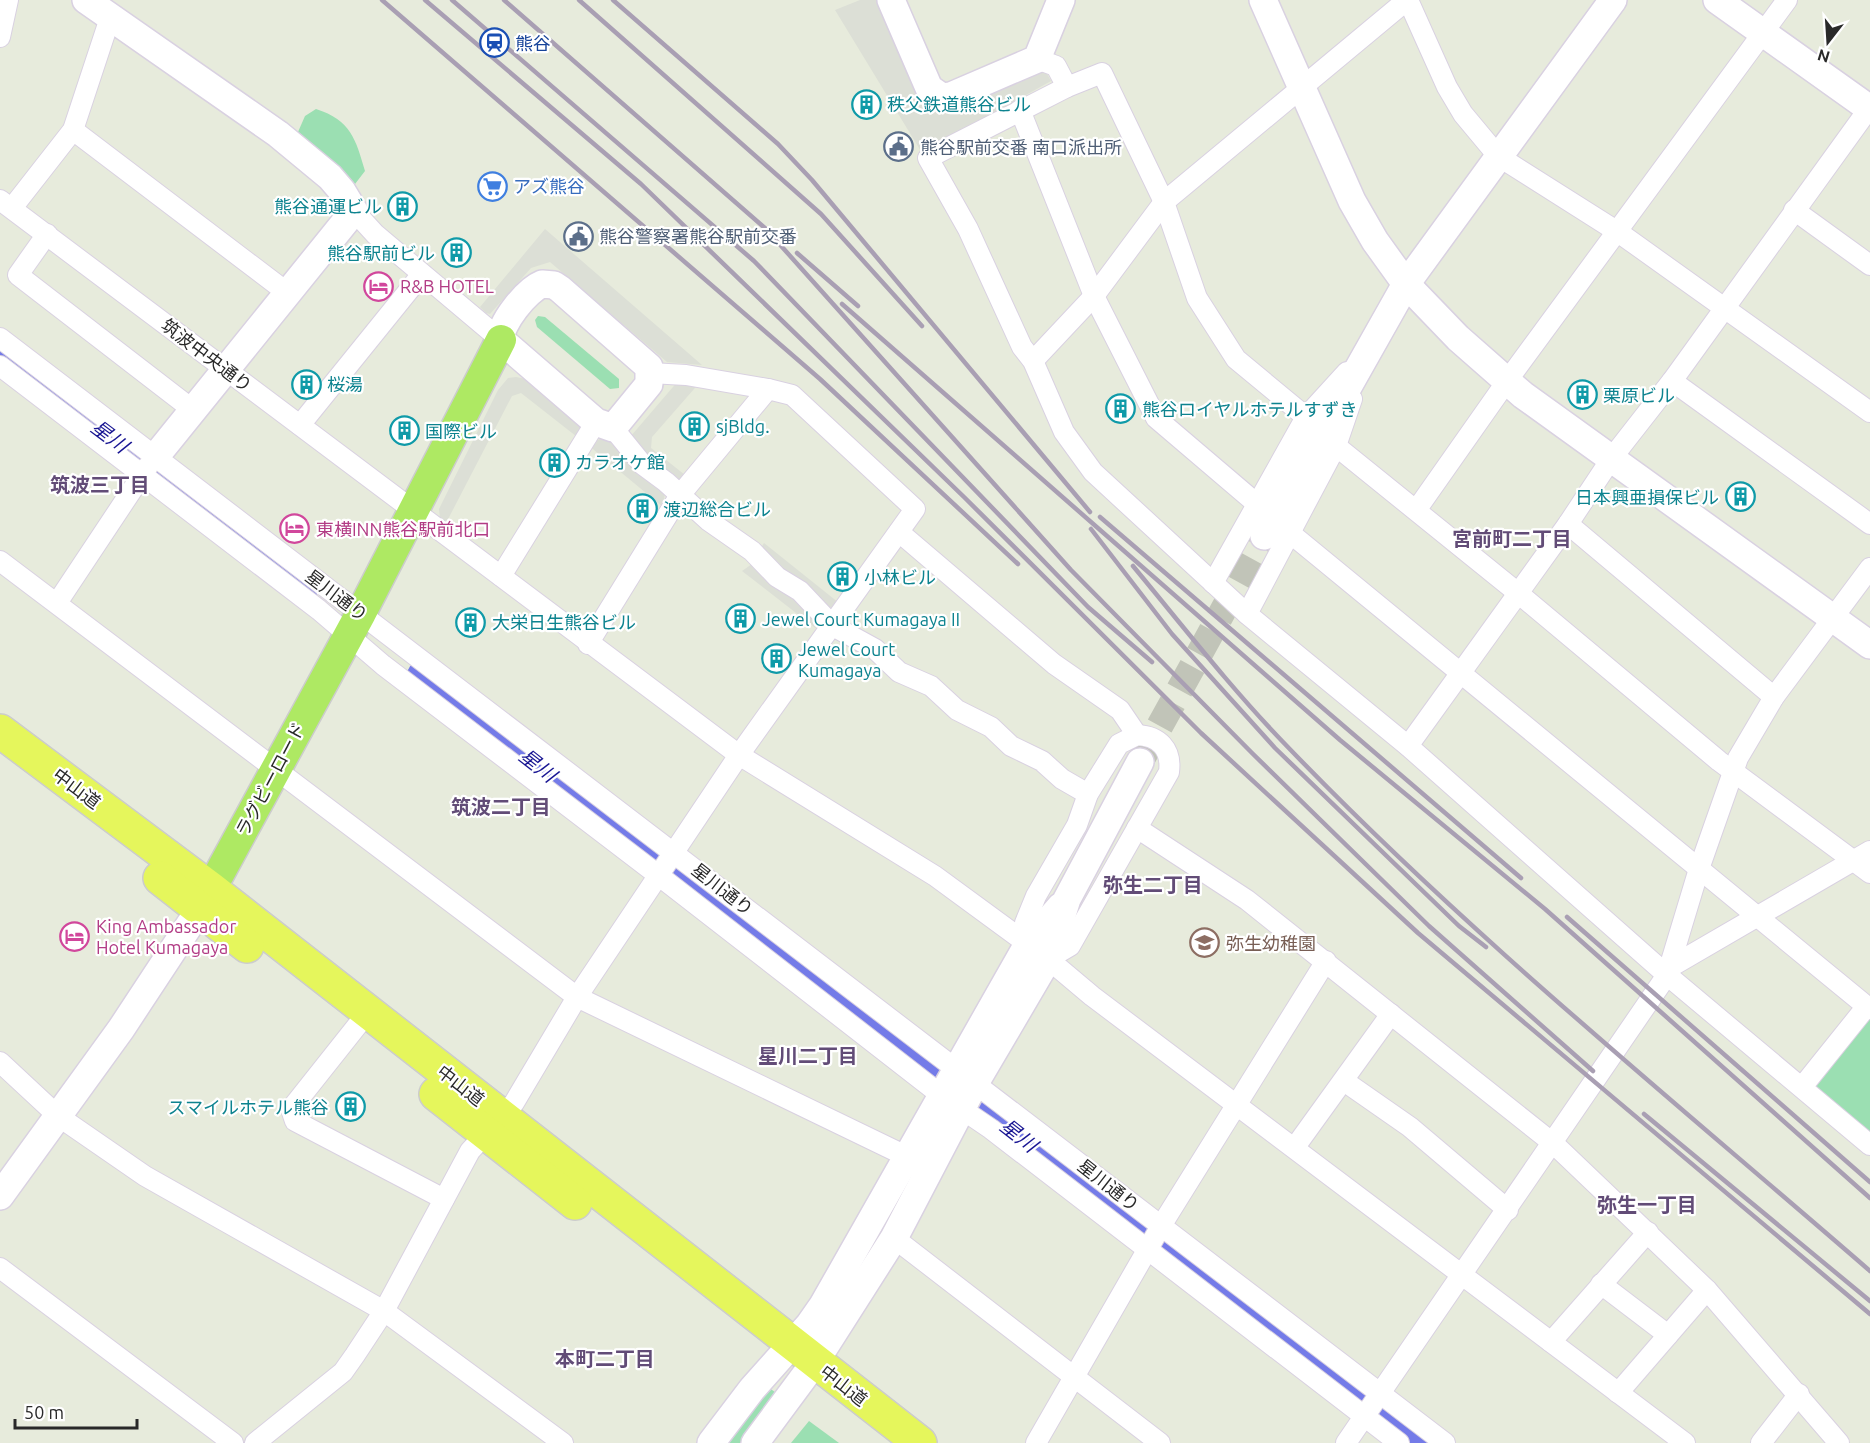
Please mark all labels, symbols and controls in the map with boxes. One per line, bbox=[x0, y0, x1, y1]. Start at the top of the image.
north arrow bbox=[1798, 12, 1858, 72]
station icon: 熊谷 bbox=[478, 27, 510, 59]
place label: 熊谷 bbox=[515, 33, 551, 53]
text: N bbox=[1815, 46, 1832, 67]
building icon: 秩父鉄道熊谷ビル bbox=[850, 88, 882, 120]
place label: 秩父鉄道熊谷ビル bbox=[887, 94, 1031, 114]
public building icon: 熊谷駅前交番 南口派出所 bbox=[883, 131, 915, 163]
place label: 熊谷駅前交番 南口派出所 bbox=[920, 137, 1122, 157]
supermarket icon: アズ熊谷 bbox=[476, 170, 508, 202]
place label: アズ熊谷 bbox=[513, 176, 585, 196]
building icon: 熊谷通運ビル bbox=[387, 190, 419, 222]
place label: 熊谷通運ビル bbox=[274, 196, 382, 216]
public building icon: 熊谷警察署熊谷駅前交番 bbox=[562, 220, 594, 252]
place label: 熊谷警察署熊谷駅前交番 bbox=[599, 226, 797, 246]
building icon: 熊谷駅前ビル bbox=[440, 237, 472, 269]
place label: 熊谷駅前ビル bbox=[327, 243, 435, 263]
hotel icon: R&B HOTEL bbox=[363, 270, 395, 302]
place label: R&B HOTEL bbox=[400, 276, 494, 296]
street label: 筑波中央通り bbox=[158, 315, 256, 395]
building icon: 桜湯 bbox=[290, 368, 322, 400]
place label: 桜湯 bbox=[327, 374, 363, 394]
building icon: 栗原ビル bbox=[1566, 379, 1598, 411]
place label: 栗原ビル bbox=[1603, 385, 1675, 405]
building icon: 熊谷ロイヤルホテルすずき bbox=[1105, 393, 1137, 425]
place label: 熊谷ロイヤルホテルすずき bbox=[1142, 399, 1357, 419]
building icon: sjBldg. bbox=[679, 410, 711, 442]
water label: 星川 bbox=[87, 415, 134, 458]
building icon: 国際ビル bbox=[388, 415, 420, 447]
place label: sjBldg. bbox=[716, 416, 770, 436]
place label: 国際ビル bbox=[425, 421, 497, 441]
building icon: カラオケ館 bbox=[538, 446, 570, 478]
place label: カラオケ館 bbox=[575, 452, 665, 472]
district label: 筑波三丁目 bbox=[50, 473, 150, 496]
building icon: 日本興亜損保ビル bbox=[1724, 481, 1756, 513]
place label: 日本興亜損保ビル bbox=[1575, 487, 1719, 507]
building icon: 渡辺総合ビル bbox=[626, 493, 658, 525]
place label: 渡辺総合ビル bbox=[663, 499, 771, 519]
hotel icon: 東横INN熊谷駅前北口 bbox=[279, 513, 311, 545]
place label: 東横INN熊谷駅前北口 bbox=[316, 519, 490, 539]
district label: 宮前町二丁目 bbox=[1452, 527, 1572, 550]
building icon: 小林ビル bbox=[827, 561, 859, 593]
street label: 星川通り bbox=[302, 565, 372, 625]
place label: 小林ビル bbox=[864, 567, 936, 587]
building icon: Jewel Court Kumagaya II bbox=[725, 603, 757, 635]
building icon: 大栄日生熊谷ビル bbox=[455, 606, 487, 638]
place label: Jewel Court Kumagaya II bbox=[762, 609, 960, 629]
place label: 大栄日生熊谷ビル bbox=[492, 612, 636, 632]
place label: Jewel Court Kumagaya bbox=[798, 639, 895, 680]
building icon: Jewel Court Kumagaya bbox=[761, 643, 793, 675]
street label: ラグビーロード bbox=[232, 719, 308, 839]
water label: 星川 bbox=[515, 744, 562, 788]
street label: 中山道 bbox=[49, 764, 105, 812]
district label: 筑波二丁目 bbox=[451, 795, 551, 818]
street label: 星川通り bbox=[688, 859, 758, 919]
district label: 弥生二丁目 bbox=[1103, 873, 1203, 896]
place label: King Ambassador Hotel Kumagaya bbox=[96, 916, 236, 957]
hotel icon: King Ambassador Hotel Kumagaya bbox=[59, 920, 91, 952]
school or university icon: 弥生幼稚園 bbox=[1189, 927, 1221, 959]
place label: 弥生幼稚園 bbox=[1226, 933, 1316, 953]
district label: 星川二丁目 bbox=[758, 1044, 858, 1067]
street label: 中山道 bbox=[434, 1060, 488, 1110]
building icon: スマイルホテル熊谷 bbox=[334, 1091, 366, 1123]
place label: スマイルホテル熊谷 bbox=[168, 1097, 329, 1117]
water label: 星川 bbox=[996, 1114, 1043, 1158]
street label: 星川通り bbox=[1074, 1155, 1144, 1215]
district label: 弥生一丁目 bbox=[1597, 1193, 1697, 1216]
district label: 本町二丁目 bbox=[555, 1347, 655, 1370]
street label: 中山道 bbox=[817, 1360, 871, 1410]
scale bar bbox=[15, 1392, 136, 1430]
text: 50 m bbox=[24, 1402, 64, 1422]

